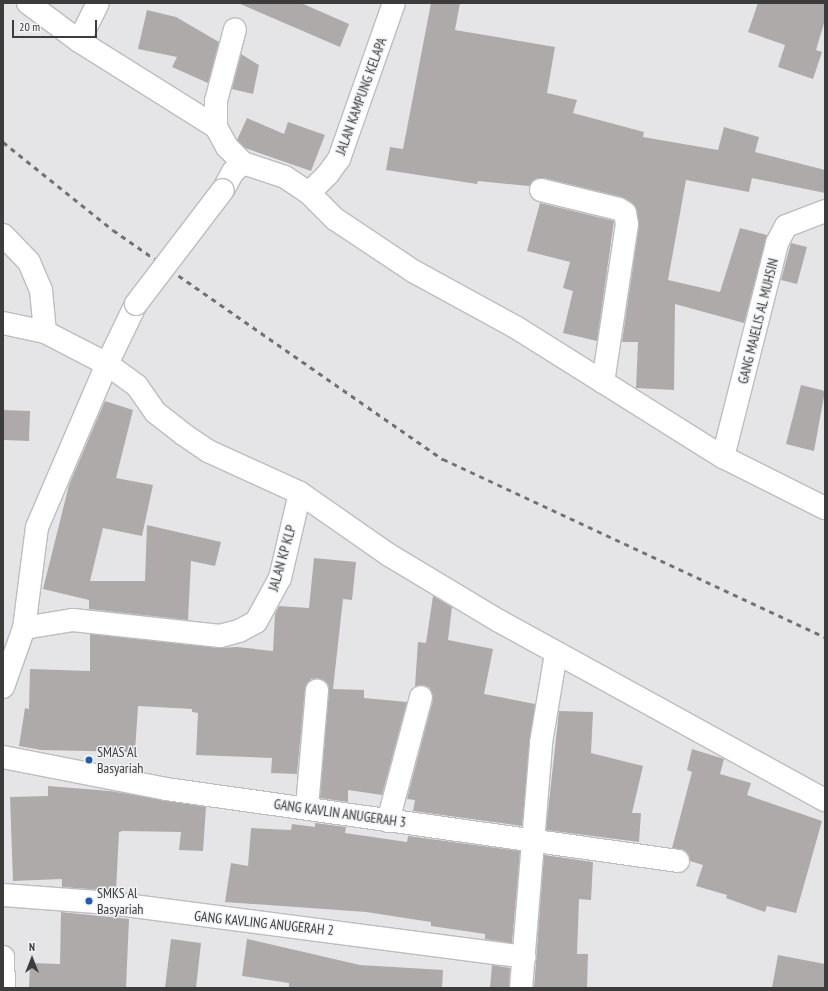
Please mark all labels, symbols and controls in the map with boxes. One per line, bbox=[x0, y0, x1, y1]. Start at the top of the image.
scale bar bbox=[14, 12, 99, 38]
text: 20 m bbox=[19, 19, 40, 34]
street label: JALAN KAMPUNG KELAPA bbox=[332, 35, 390, 157]
street label: GANG MAJELIS AL MUHSIN bbox=[734, 256, 782, 386]
street label: JALAN KP KLP bbox=[265, 523, 299, 593]
place label: SMAS Al Basyariah bbox=[97, 744, 143, 776]
marker: SMAS Al Basyariah bbox=[84, 755, 94, 765]
street label: GANG KAVLIN ANUGERAH 3 bbox=[273, 795, 407, 831]
place label: SMKS Al Basyariah bbox=[97, 885, 143, 918]
marker: SMKS Al Basyariah bbox=[84, 896, 94, 906]
street label: GANG KAVLING ANUGERAH 2 bbox=[193, 907, 335, 939]
north arrow bbox=[12, 939, 52, 979]
text: N bbox=[29, 940, 35, 954]

